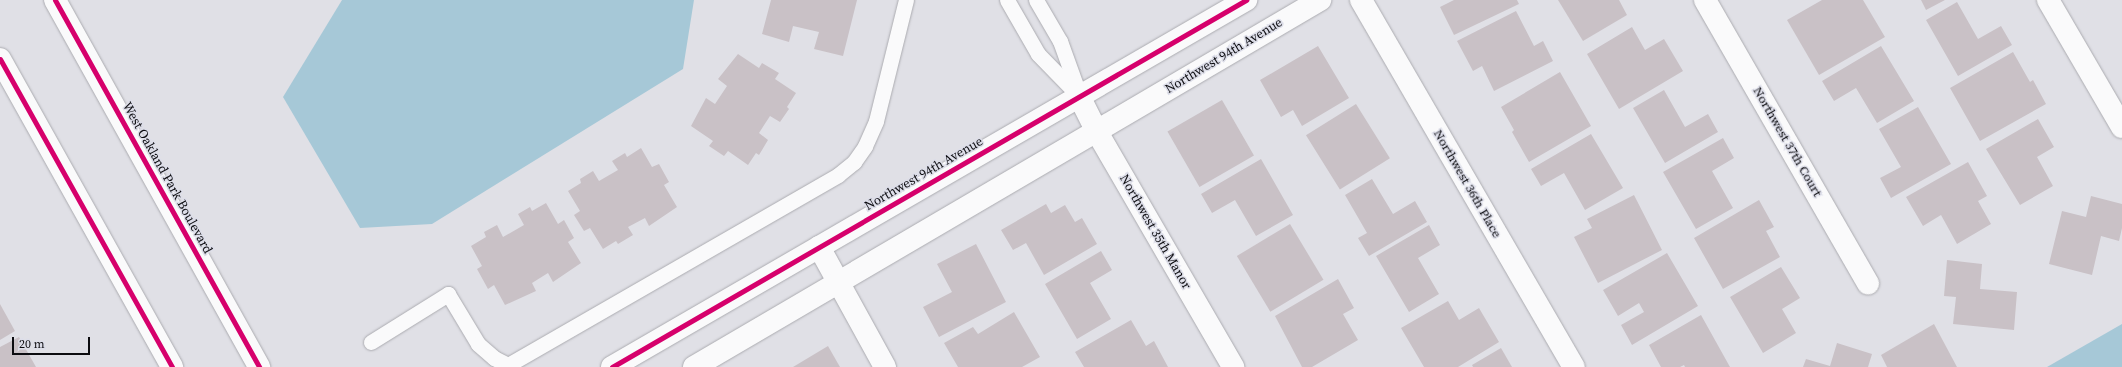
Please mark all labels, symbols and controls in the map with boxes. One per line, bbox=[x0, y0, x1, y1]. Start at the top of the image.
street label: Northwest 94th Avenue bbox=[1163, 15, 1285, 97]
street label: Northwest 37th Court bbox=[1749, 84, 1825, 200]
street label: West Oakland Park Boulevard bbox=[119, 99, 215, 257]
street label: Northwest 36th Place bbox=[1430, 127, 1504, 241]
street label: Northwest 94th Avenue bbox=[862, 134, 986, 214]
street label: Northwest 35th Manor bbox=[1116, 172, 1194, 292]
scale bar bbox=[14, 329, 92, 355]
text: 20 m bbox=[19, 336, 45, 352]

